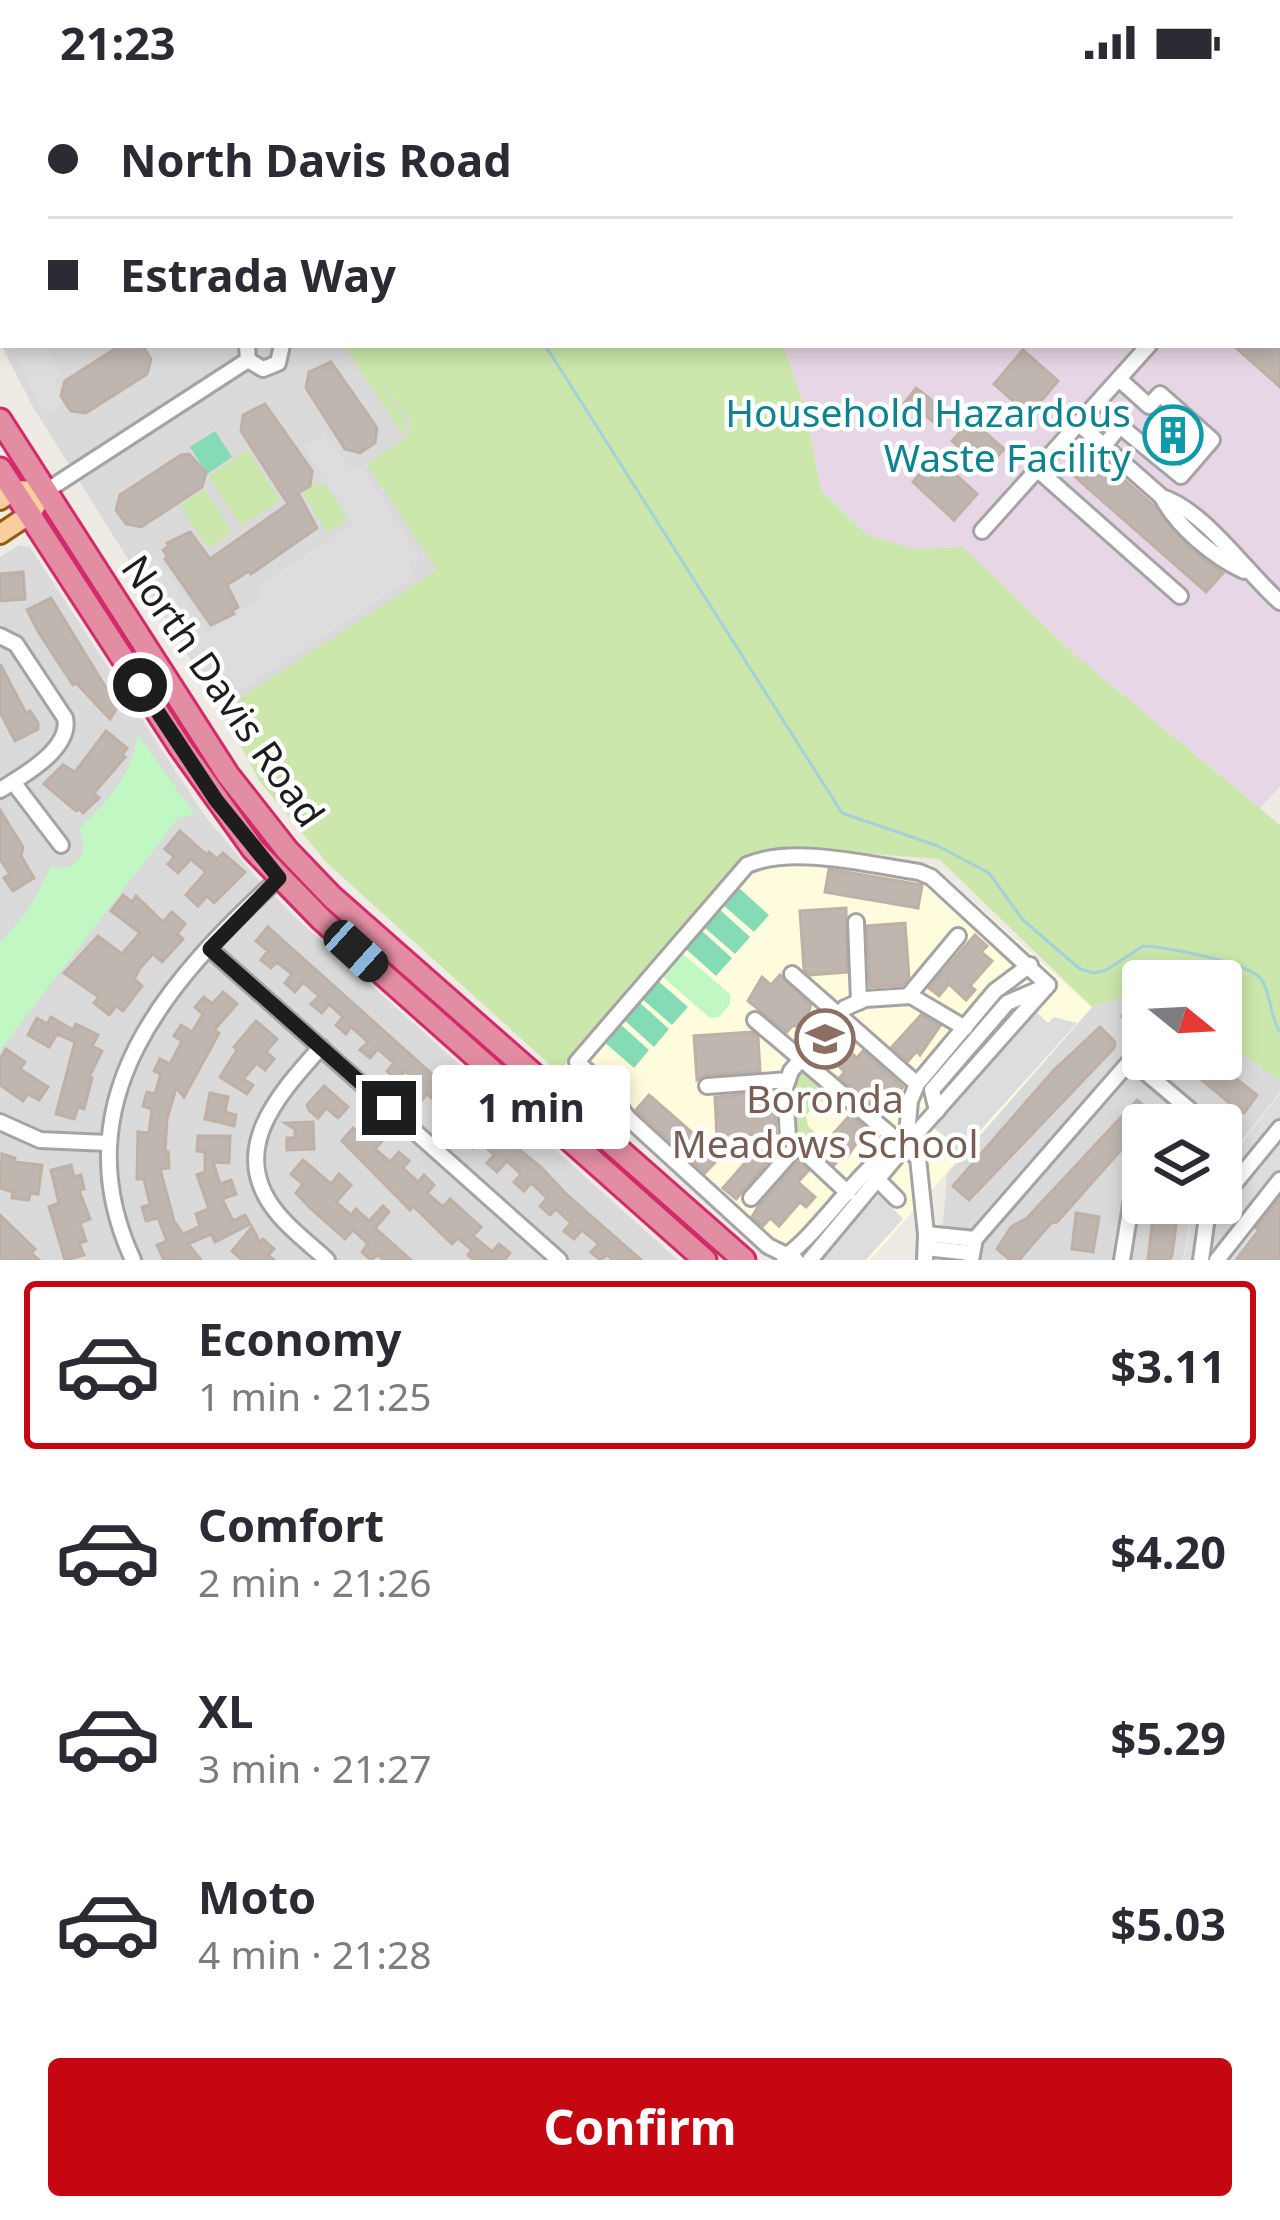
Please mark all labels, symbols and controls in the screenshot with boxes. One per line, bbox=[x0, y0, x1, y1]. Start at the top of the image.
text: 21:23 bbox=[60, 12, 176, 73]
text: North Davis Road bbox=[120, 129, 512, 190]
text: Estrada Way bbox=[120, 244, 396, 305]
place label: Household Hazardous Waste Facility bbox=[725, 385, 1131, 483]
building icon: Household Hazardous Waste Facility bbox=[1142, 404, 1204, 466]
street label: North Davis Road bbox=[111, 544, 338, 837]
route start bbox=[113, 658, 167, 712]
car bbox=[317, 914, 395, 988]
north arrow bbox=[1122, 960, 1242, 1080]
map controls bbox=[1122, 960, 1242, 1224]
school or university icon: Boronda Meadows School bbox=[794, 1008, 856, 1070]
callout: 1 min bbox=[431, 1066, 629, 1150]
place label: Boronda Meadows School bbox=[671, 1071, 979, 1169]
text: 1 min bbox=[477, 1080, 585, 1133]
route end bbox=[362, 1081, 416, 1135]
button: layers bbox=[1122, 1104, 1242, 1224]
text: Economy bbox=[198, 1308, 402, 1369]
icon: car bbox=[54, 1311, 162, 1419]
text: $3.11 bbox=[1110, 1335, 1226, 1396]
text: 1 min · 21:25 bbox=[198, 1369, 432, 1422]
text: Comfort bbox=[198, 1494, 384, 1555]
icon: car bbox=[54, 1497, 162, 1605]
text: $4.20 bbox=[1110, 1521, 1226, 1582]
text: 2 min · 21:26 bbox=[198, 1555, 432, 1608]
text: XL bbox=[198, 1680, 253, 1741]
icon: car bbox=[54, 1683, 162, 1791]
text: $5.29 bbox=[1110, 1707, 1226, 1768]
text: 3 min · 21:27 bbox=[198, 1741, 432, 1794]
text: Moto bbox=[198, 1866, 316, 1927]
icon: car bbox=[54, 1869, 162, 1977]
text: $5.03 bbox=[1110, 1893, 1226, 1954]
text: 4 min · 21:28 bbox=[198, 1927, 432, 1980]
button: Confirm bbox=[48, 2058, 1232, 2196]

